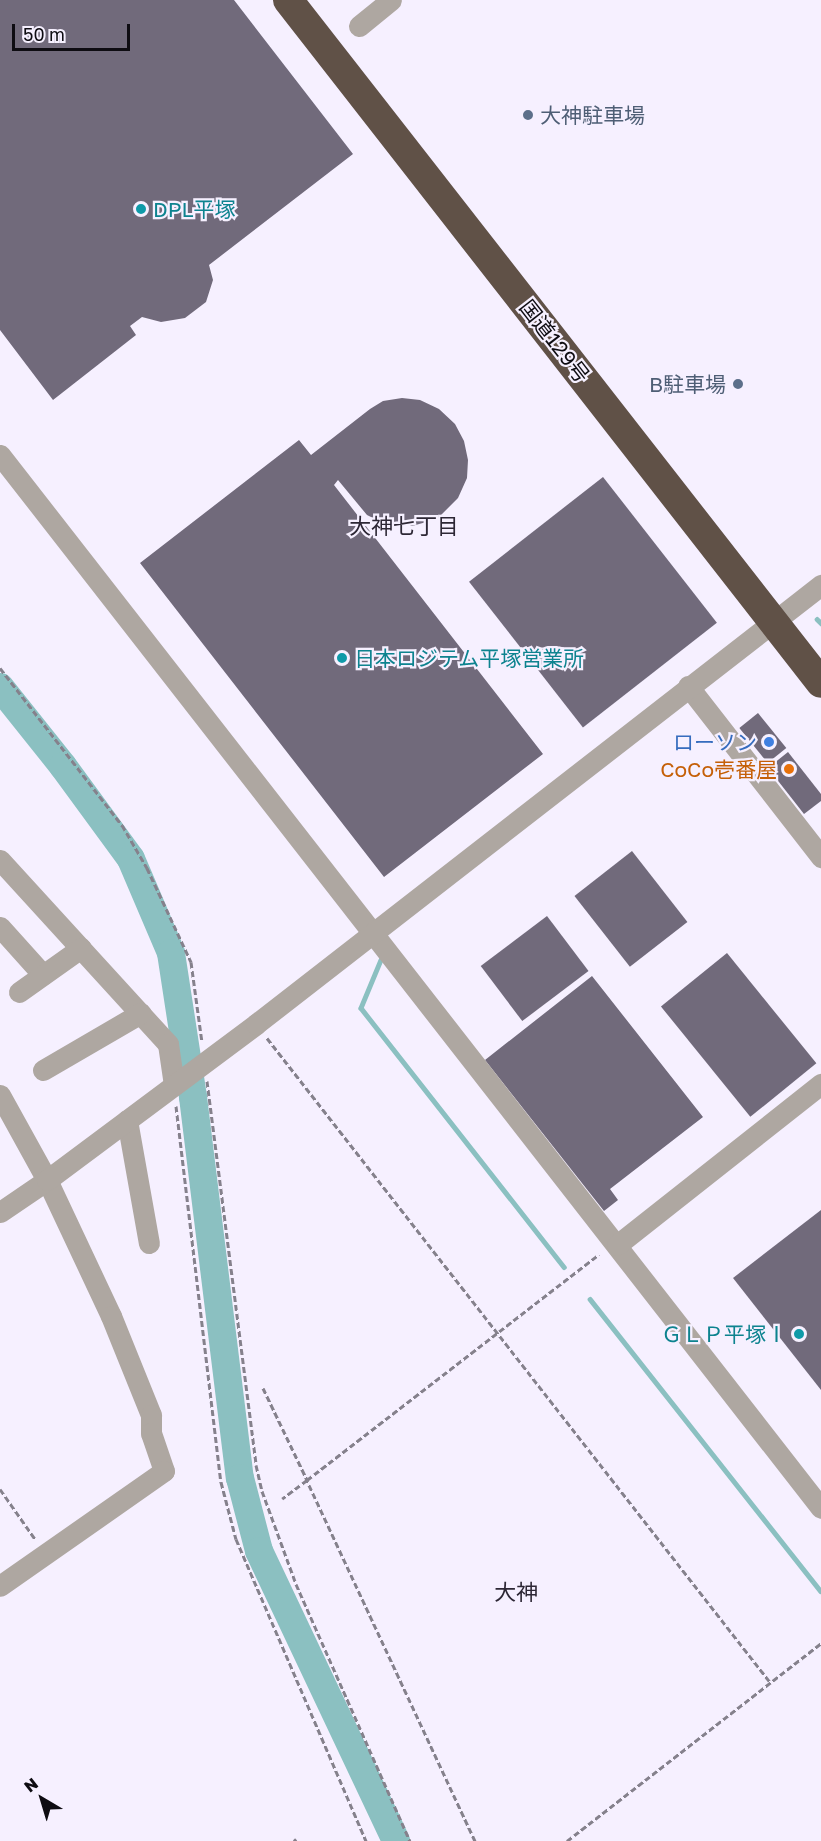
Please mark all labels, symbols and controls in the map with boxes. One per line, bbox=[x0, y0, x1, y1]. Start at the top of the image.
scale bar bbox=[15, 12, 134, 50]
text: 50 m bbox=[23, 23, 65, 45]
place label: 大神駐車場 bbox=[540, 102, 645, 128]
marker: 大神駐車場 bbox=[521, 108, 535, 122]
place label: DPL平塚 bbox=[153, 196, 235, 222]
marker: DPL平塚 bbox=[134, 202, 148, 216]
street label: 国道129号 bbox=[515, 295, 595, 387]
place label: B駐車場 bbox=[649, 371, 726, 397]
marker: B駐車場 bbox=[731, 377, 745, 391]
district label: 大神七丁目 bbox=[349, 513, 459, 539]
place label: 日本ロジテム平塚営業所 bbox=[354, 645, 585, 671]
marker: 日本ロジテム平塚営業所 bbox=[335, 651, 349, 665]
place label: ローソン bbox=[673, 729, 757, 755]
marker: ローソン bbox=[762, 735, 776, 749]
place label: CoCo壱番屋 bbox=[660, 756, 777, 782]
marker: CoCo壱番屋 bbox=[782, 762, 796, 776]
place label: ＧＬＰ平塚Ⅰ bbox=[661, 1321, 787, 1347]
marker: ＧＬＰ平塚Ⅰ bbox=[792, 1327, 806, 1341]
district label: 大神 bbox=[494, 1579, 538, 1605]
north arrow bbox=[12, 1769, 72, 1829]
text: N bbox=[20, 1773, 42, 1796]

